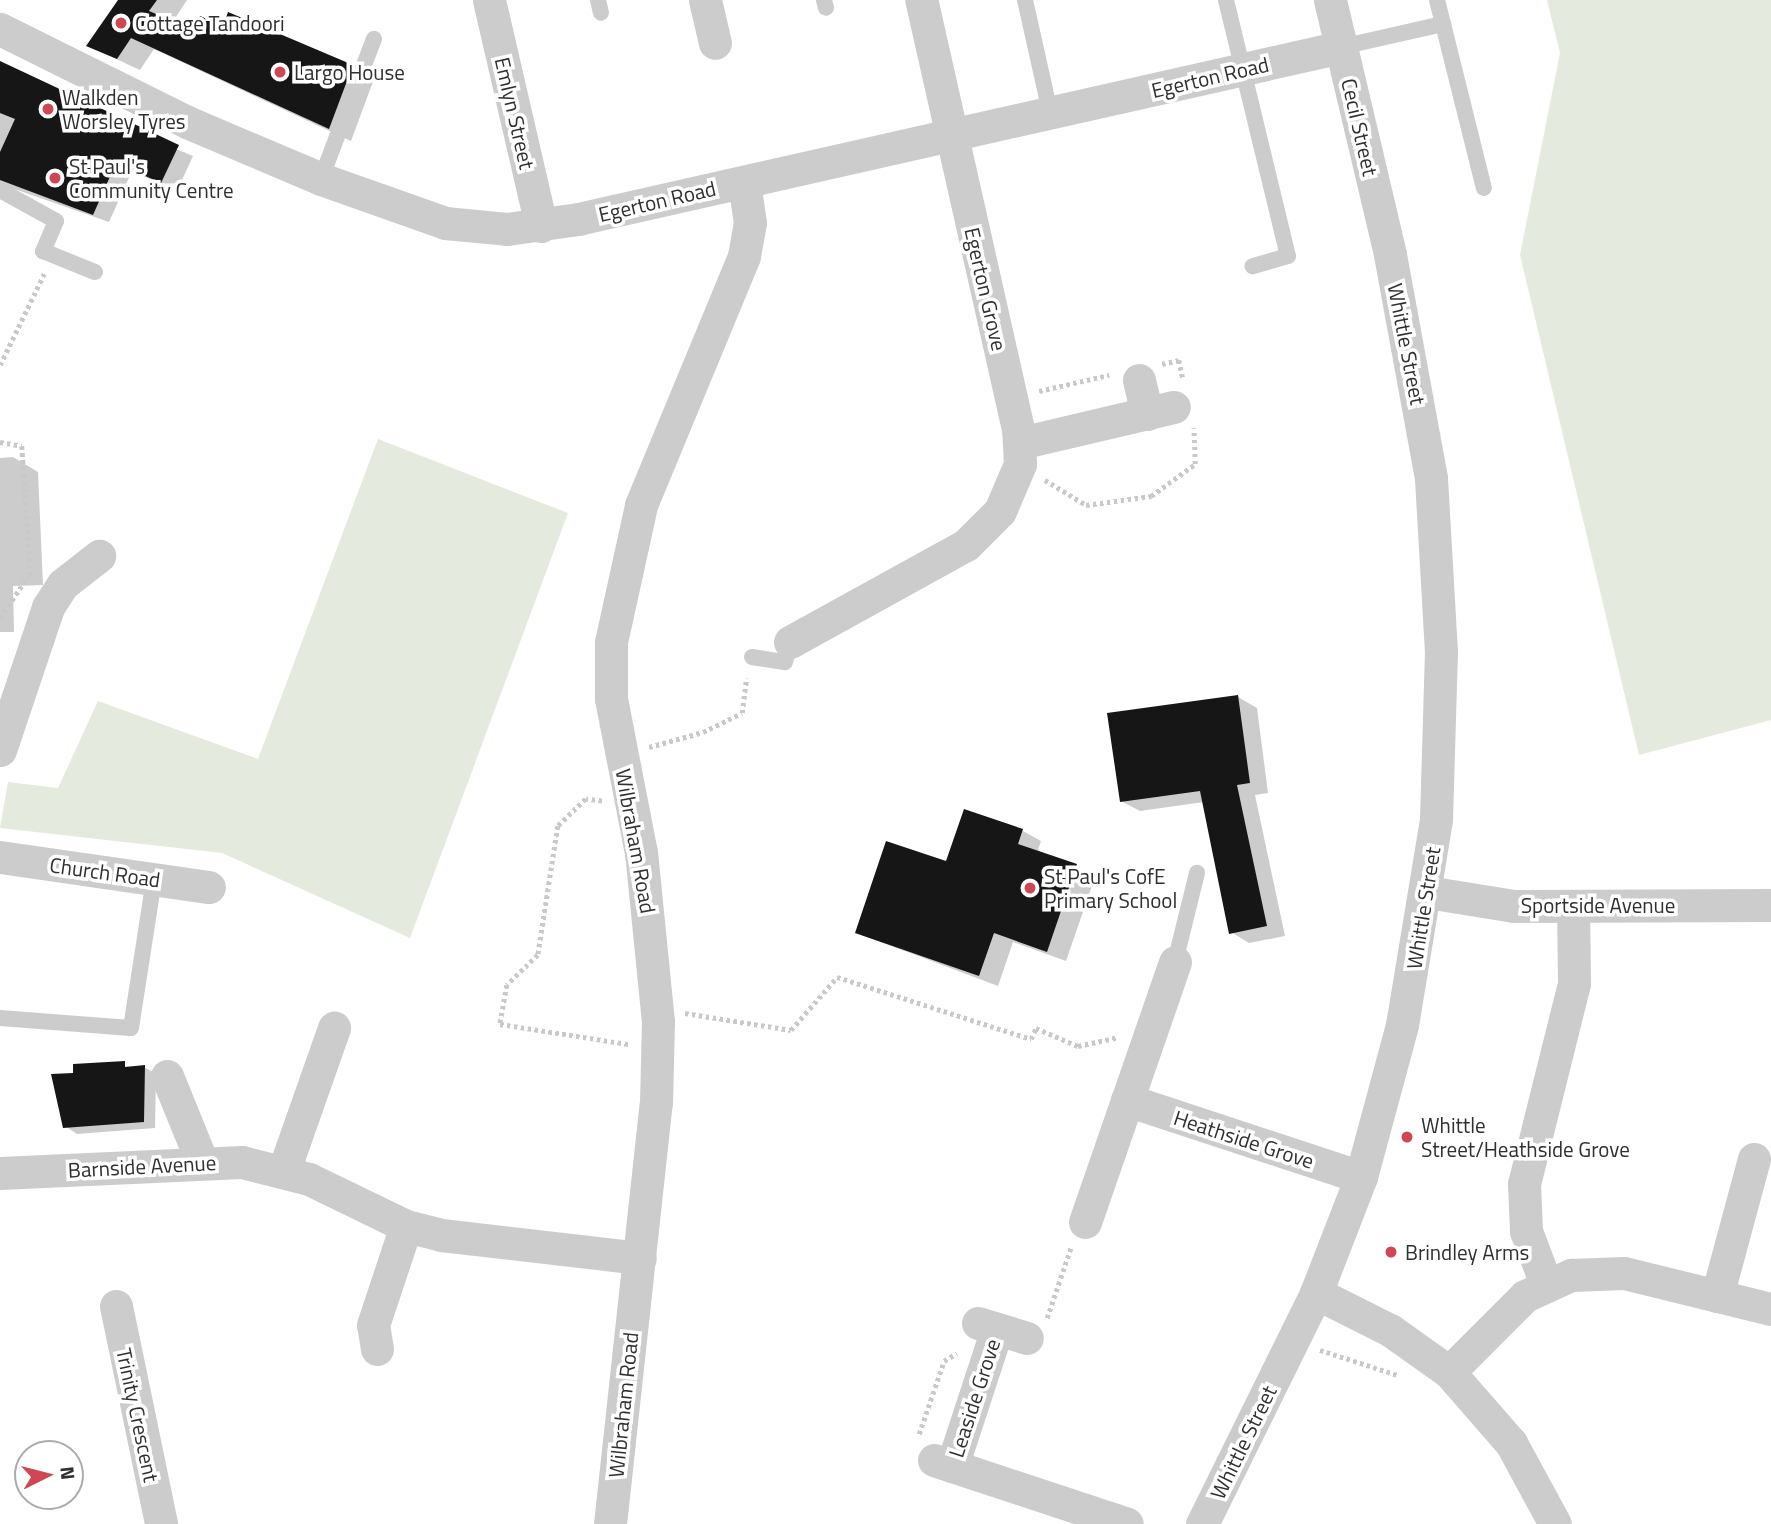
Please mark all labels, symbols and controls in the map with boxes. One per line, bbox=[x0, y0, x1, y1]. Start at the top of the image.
place label: Cottage Tandoori bbox=[135, 10, 285, 36]
marker: Cottage Tandoori bbox=[113, 15, 129, 31]
street label: Egerton Road bbox=[1149, 51, 1271, 103]
street label: Emlyn Street bbox=[490, 55, 540, 171]
place label: Largo House bbox=[294, 59, 405, 85]
marker: Largo House bbox=[272, 64, 288, 80]
street label: Cecil Street bbox=[1337, 76, 1383, 178]
place label: Walkden Worsley Tyres bbox=[62, 84, 186, 134]
marker: Walkden Worsley Tyres bbox=[40, 101, 56, 117]
place label: St Paul's Community Centre bbox=[69, 153, 234, 203]
marker: St Paul's Community Centre bbox=[47, 170, 63, 186]
street label: Egerton Road bbox=[596, 175, 718, 227]
street label: Egerton Grove bbox=[960, 225, 1012, 353]
street label: Whittle Street bbox=[1383, 281, 1431, 407]
street label: Wilbraham Road bbox=[611, 767, 661, 915]
street label: Whittle Street bbox=[1401, 845, 1445, 971]
street label: Church Road bbox=[48, 852, 162, 892]
place label: St Paul's CofE Primary School bbox=[1044, 863, 1177, 913]
marker: St Paul's CofE Primary School bbox=[1022, 880, 1038, 896]
street label: Sportside Avenue bbox=[1521, 892, 1675, 918]
street label: Heathside Grove bbox=[1171, 1104, 1317, 1174]
place label: Whittle Street/Heathside Grove bbox=[1421, 1112, 1630, 1162]
marker: Whittle Street/Heathside Grove bbox=[1399, 1129, 1415, 1145]
street label: Barnside Avenue bbox=[67, 1150, 217, 1182]
place label: Brindley Arms bbox=[1405, 1239, 1529, 1265]
marker: Brindley Arms bbox=[1383, 1244, 1399, 1260]
street label: Wilbraham Road bbox=[603, 1331, 643, 1479]
street label: Leaside Grove bbox=[943, 1336, 1005, 1460]
street label: Trinity Crescent bbox=[112, 1346, 164, 1484]
street label: Whittle Street bbox=[1205, 1381, 1281, 1503]
north arrow bbox=[14, 1440, 84, 1510]
text: N bbox=[53, 1465, 84, 1481]

